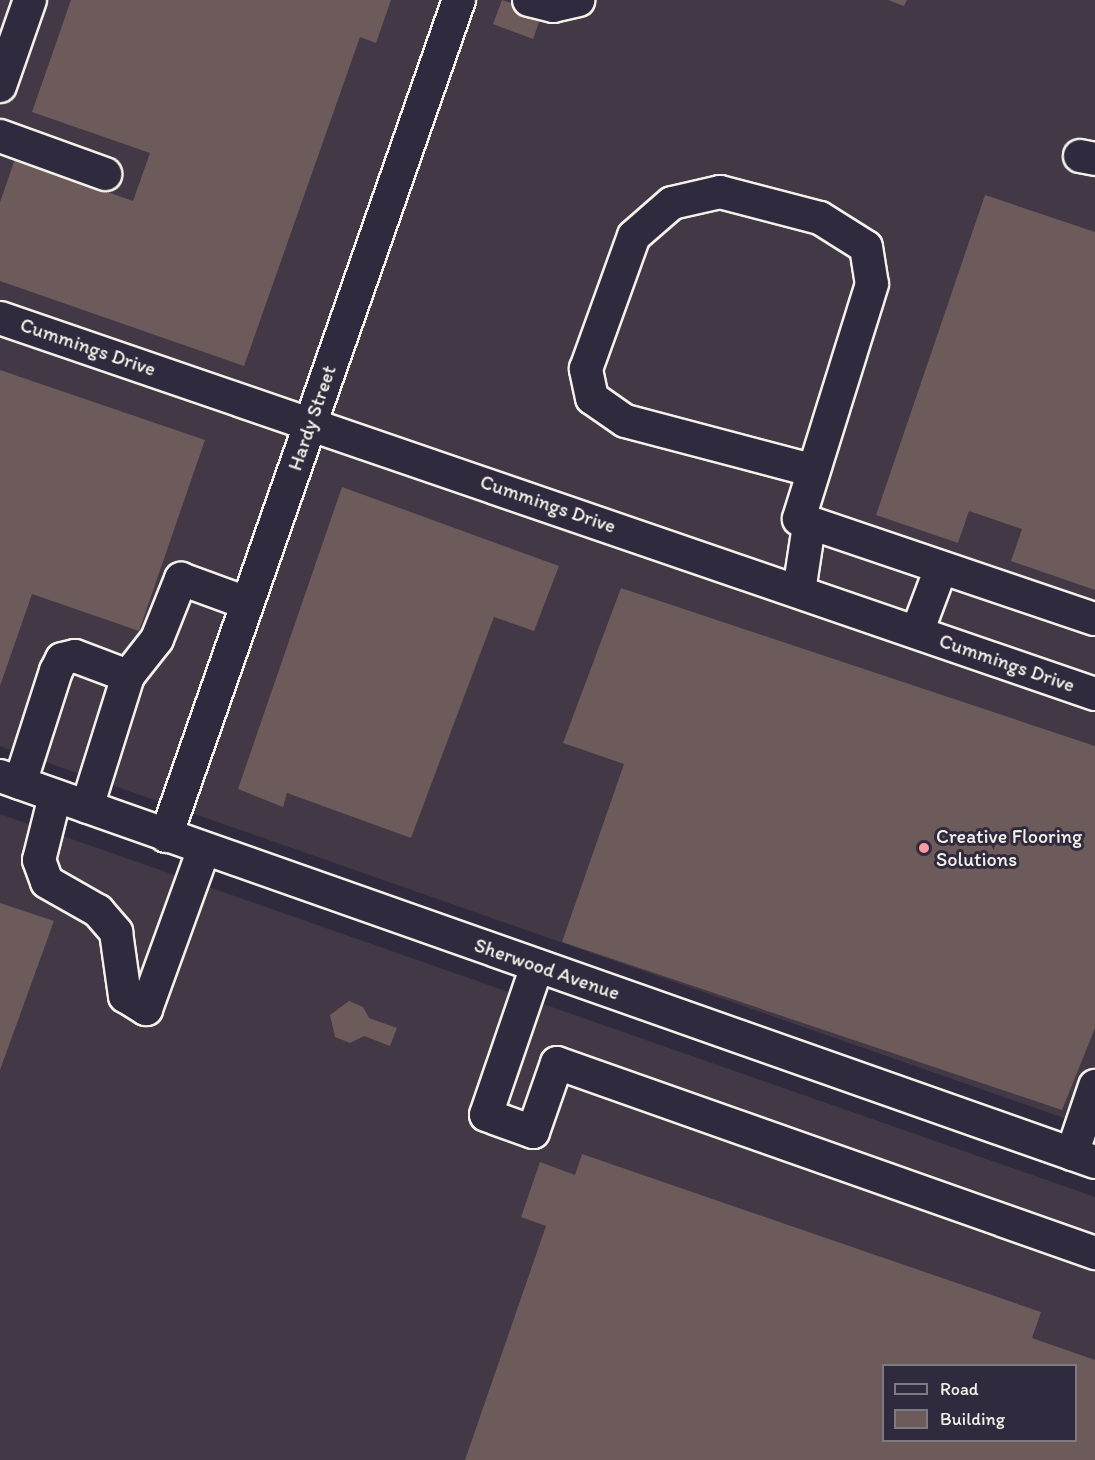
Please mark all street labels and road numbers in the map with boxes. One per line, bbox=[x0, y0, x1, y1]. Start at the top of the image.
street label: Cummings Drive bbox=[17, 313, 159, 381]
street label: Hardy Street bbox=[283, 362, 341, 474]
street label: Cummings Drive bbox=[477, 470, 619, 538]
street label: Cummings Drive bbox=[936, 629, 1078, 697]
street label: Sherwood Avenue bbox=[472, 933, 622, 1005]

